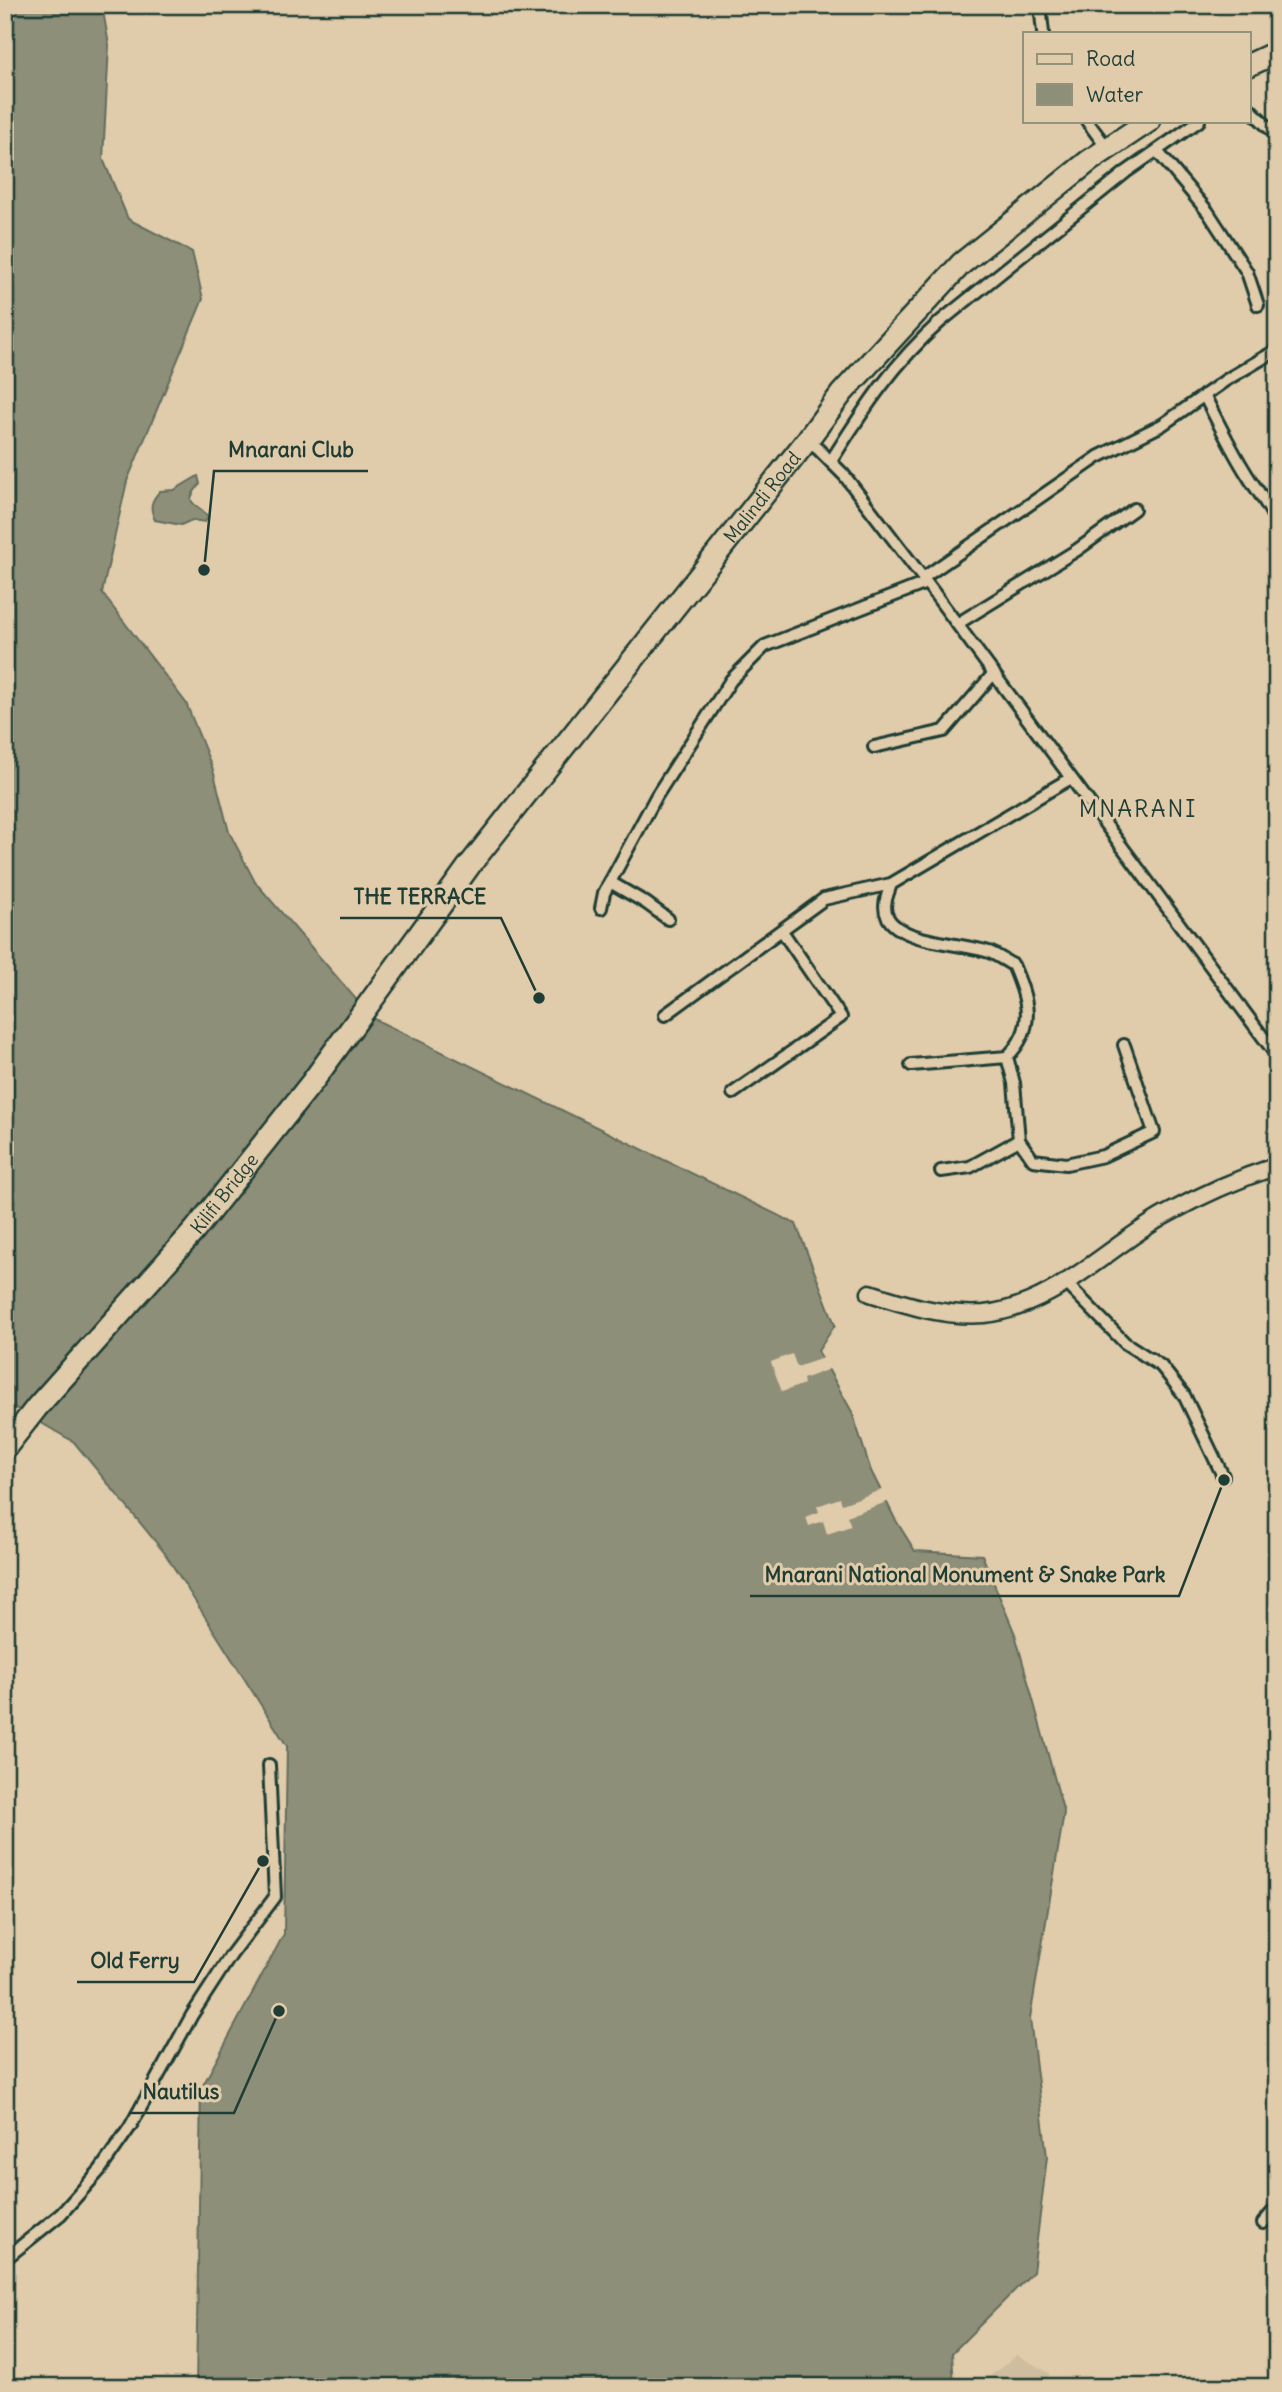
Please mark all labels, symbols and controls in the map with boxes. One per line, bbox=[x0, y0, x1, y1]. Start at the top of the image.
legend bbox=[1023, 32, 1250, 122]
text: Road bbox=[1086, 45, 1135, 72]
text: Water bbox=[1086, 81, 1144, 108]
callout: Mnarani Club bbox=[214, 429, 368, 471]
text: Mnarani Club bbox=[228, 436, 354, 463]
street label: Malindi Road bbox=[718, 446, 806, 548]
district label: MNARANI bbox=[1079, 794, 1197, 823]
callout: THE TERRACE bbox=[340, 876, 501, 918]
text: THE TERRACE bbox=[354, 883, 486, 910]
street label: Kilifi Bridge bbox=[185, 1148, 263, 1238]
callout: Mnarani National Monument & Snake Park bbox=[750, 1554, 1179, 1596]
text: Mnarani National Monument & Snake Park bbox=[764, 1561, 1166, 1588]
callout: Old Ferry bbox=[77, 1940, 194, 1982]
text: Old Ferry bbox=[90, 1947, 180, 1974]
callout: Nautilus bbox=[129, 2071, 234, 2113]
text: Nautilus bbox=[143, 2078, 220, 2105]

